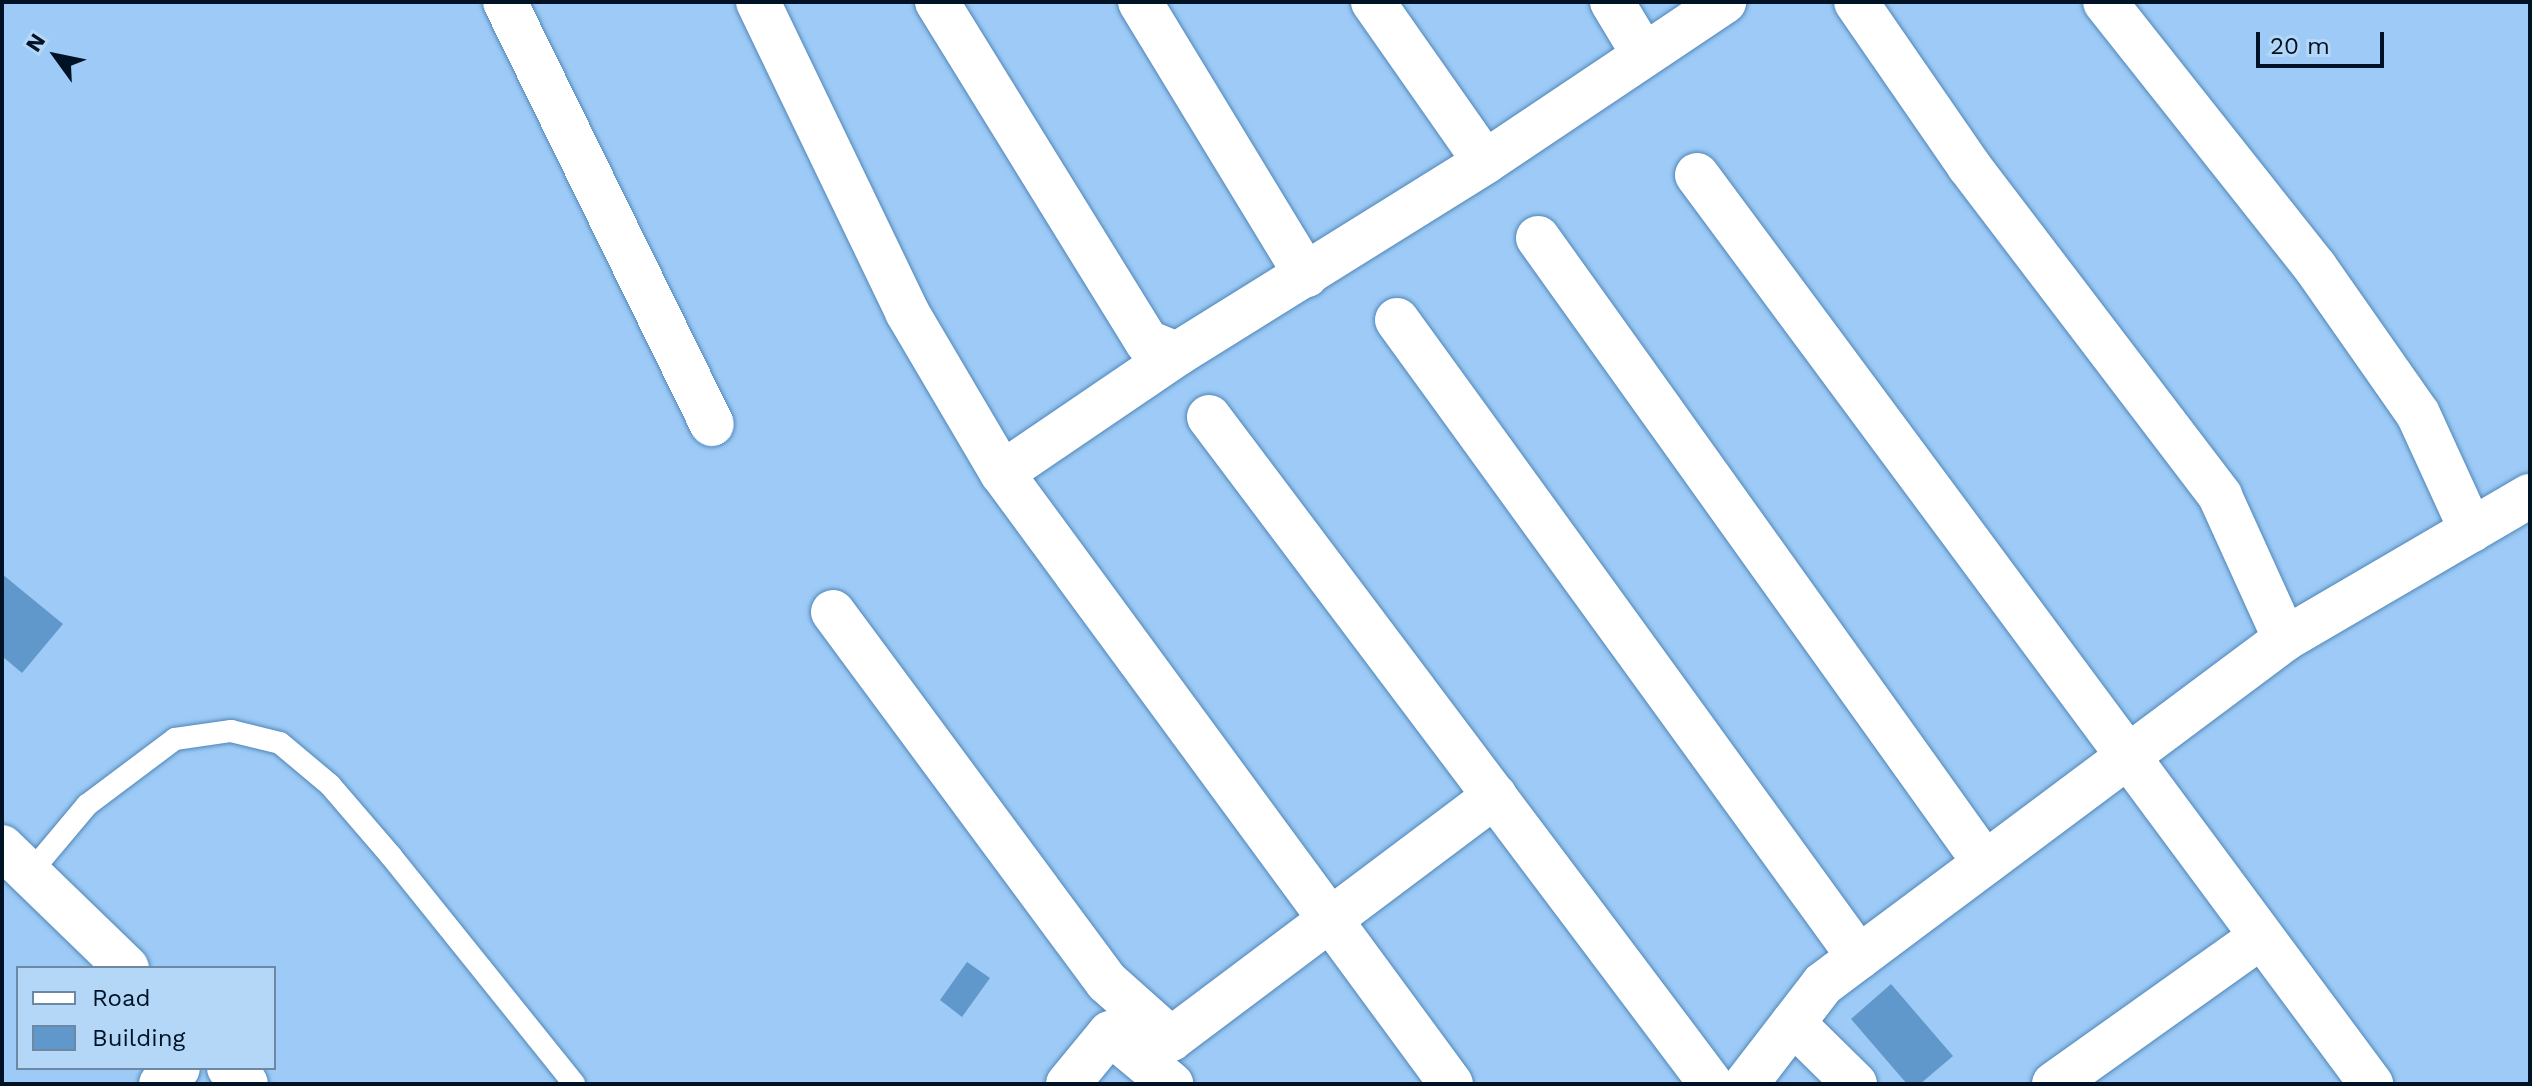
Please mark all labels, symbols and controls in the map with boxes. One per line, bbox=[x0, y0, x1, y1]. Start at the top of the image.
north arrow bbox=[16, 16, 96, 96]
scale bar bbox=[2260, 16, 2388, 66]
text: N bbox=[21, 29, 50, 56]
text: 20 m bbox=[2270, 32, 2330, 60]
legend bbox=[16, 966, 276, 1070]
text: Road bbox=[92, 984, 151, 1012]
text: Building bbox=[92, 1024, 185, 1052]

